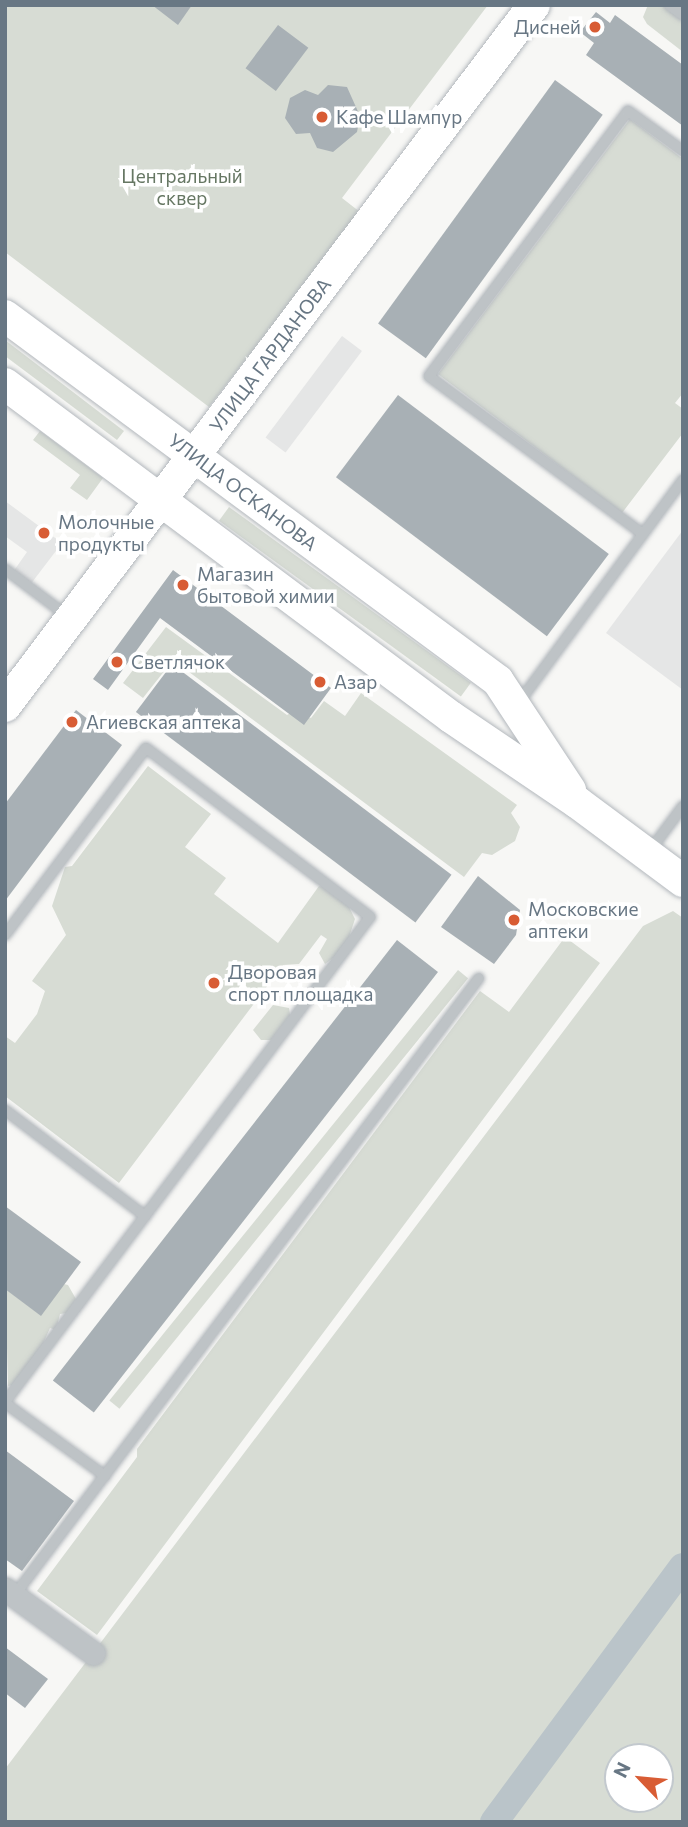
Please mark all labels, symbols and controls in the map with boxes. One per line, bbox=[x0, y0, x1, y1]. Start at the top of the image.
place label: Дисней bbox=[514, 16, 581, 38]
marker: Дисней bbox=[587, 19, 603, 35]
place label: Кафе Шампур bbox=[336, 106, 462, 128]
marker: Кафе Шампур bbox=[314, 109, 330, 125]
park label: Центральный сквер bbox=[121, 165, 243, 209]
street label: УЛИЦА ГАРДАНОВА bbox=[205, 273, 335, 437]
street label: УЛИЦА ОСКАНОВА bbox=[164, 429, 322, 555]
place label: Молочные продукты bbox=[58, 511, 154, 555]
marker: Молочные продукты bbox=[36, 525, 52, 541]
place label: Магазин бытовой химии bbox=[197, 563, 335, 607]
marker: Магазин бытовой химии bbox=[175, 577, 191, 593]
place label: Светлячок bbox=[131, 651, 225, 673]
marker: Светлячок bbox=[109, 654, 125, 670]
place label: Азар bbox=[334, 671, 377, 693]
marker: Азар bbox=[312, 674, 328, 690]
place label: Агиевская аптека bbox=[86, 711, 241, 733]
marker: Агиевская аптека bbox=[64, 714, 80, 730]
place label: Московские аптеки bbox=[528, 898, 639, 942]
marker: Московские аптеки bbox=[506, 912, 522, 928]
place label: Дворовая спорт площадка bbox=[228, 961, 373, 1005]
marker: Дворовая спорт площадка bbox=[206, 975, 222, 991]
north arrow bbox=[604, 1743, 674, 1813]
text: N bbox=[608, 1758, 635, 1781]

